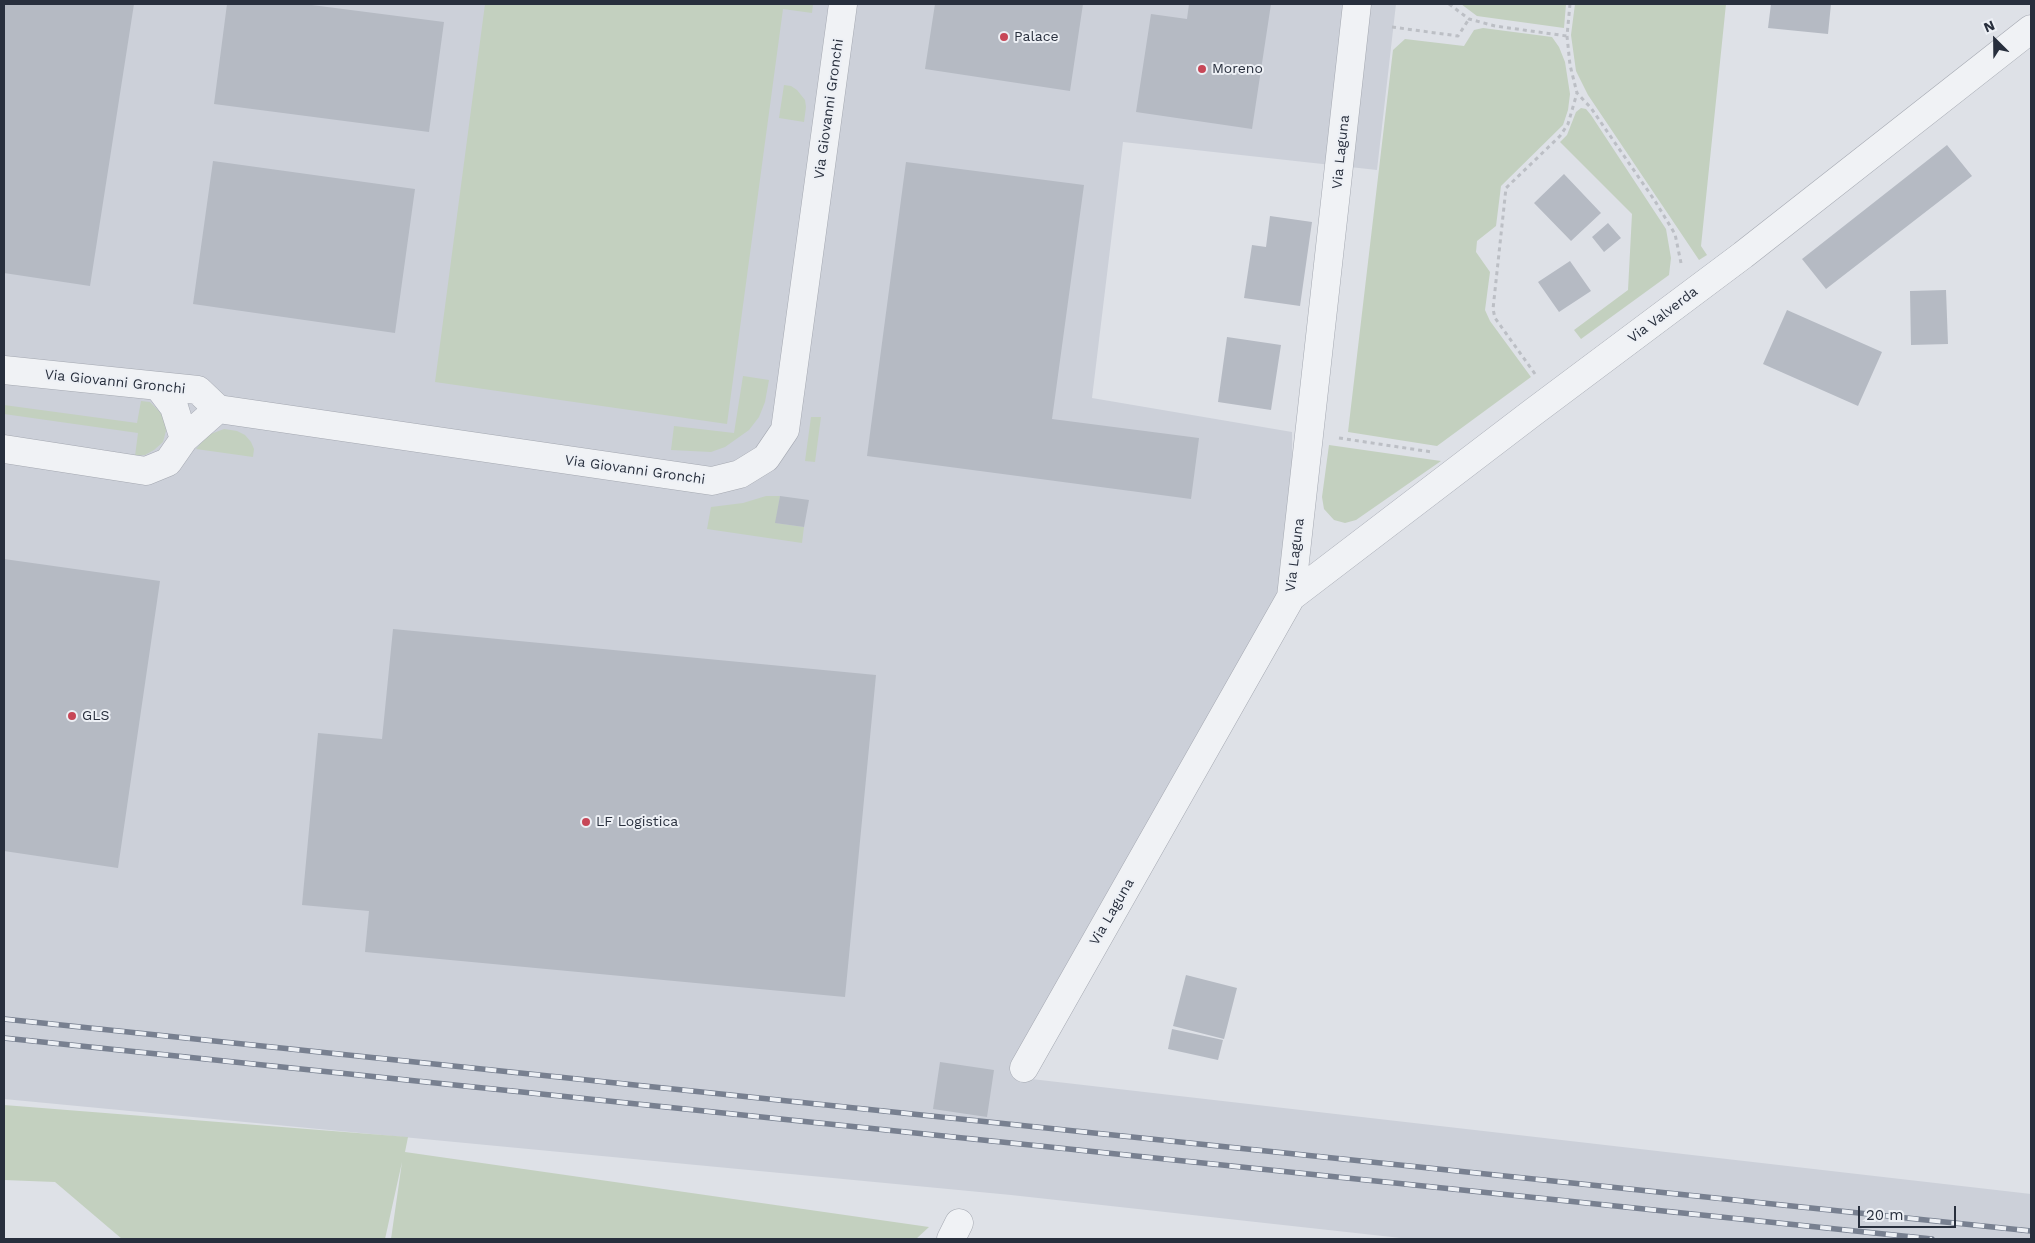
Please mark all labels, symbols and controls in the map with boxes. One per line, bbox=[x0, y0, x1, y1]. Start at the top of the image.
north arrow bbox=[1970, 15, 2020, 65]
text: N bbox=[1981, 17, 1997, 36]
place label: Palace bbox=[1014, 29, 1059, 45]
marker: Palace bbox=[998, 31, 1010, 43]
street label: Via Giovanni Gronchi bbox=[811, 38, 847, 180]
place label: Moreno bbox=[1212, 61, 1263, 77]
marker: Moreno bbox=[1196, 63, 1208, 75]
street label: Via Laguna bbox=[1329, 114, 1353, 190]
street label: Via Valverda bbox=[1625, 283, 1701, 347]
street label: Via Giovanni Gronchi bbox=[44, 366, 186, 398]
street label: Via Giovanni Gronchi bbox=[564, 452, 706, 488]
street label: Via Laguna bbox=[1282, 517, 1308, 593]
place label: GLS bbox=[82, 708, 109, 724]
marker: GLS bbox=[66, 710, 78, 722]
place label: LF Logistica bbox=[596, 814, 678, 830]
marker: LF Logistica bbox=[580, 816, 592, 828]
street label: Via Laguna bbox=[1086, 876, 1138, 948]
scale bar bbox=[1860, 1196, 1958, 1228]
text: 20 m bbox=[1866, 1206, 1904, 1224]

